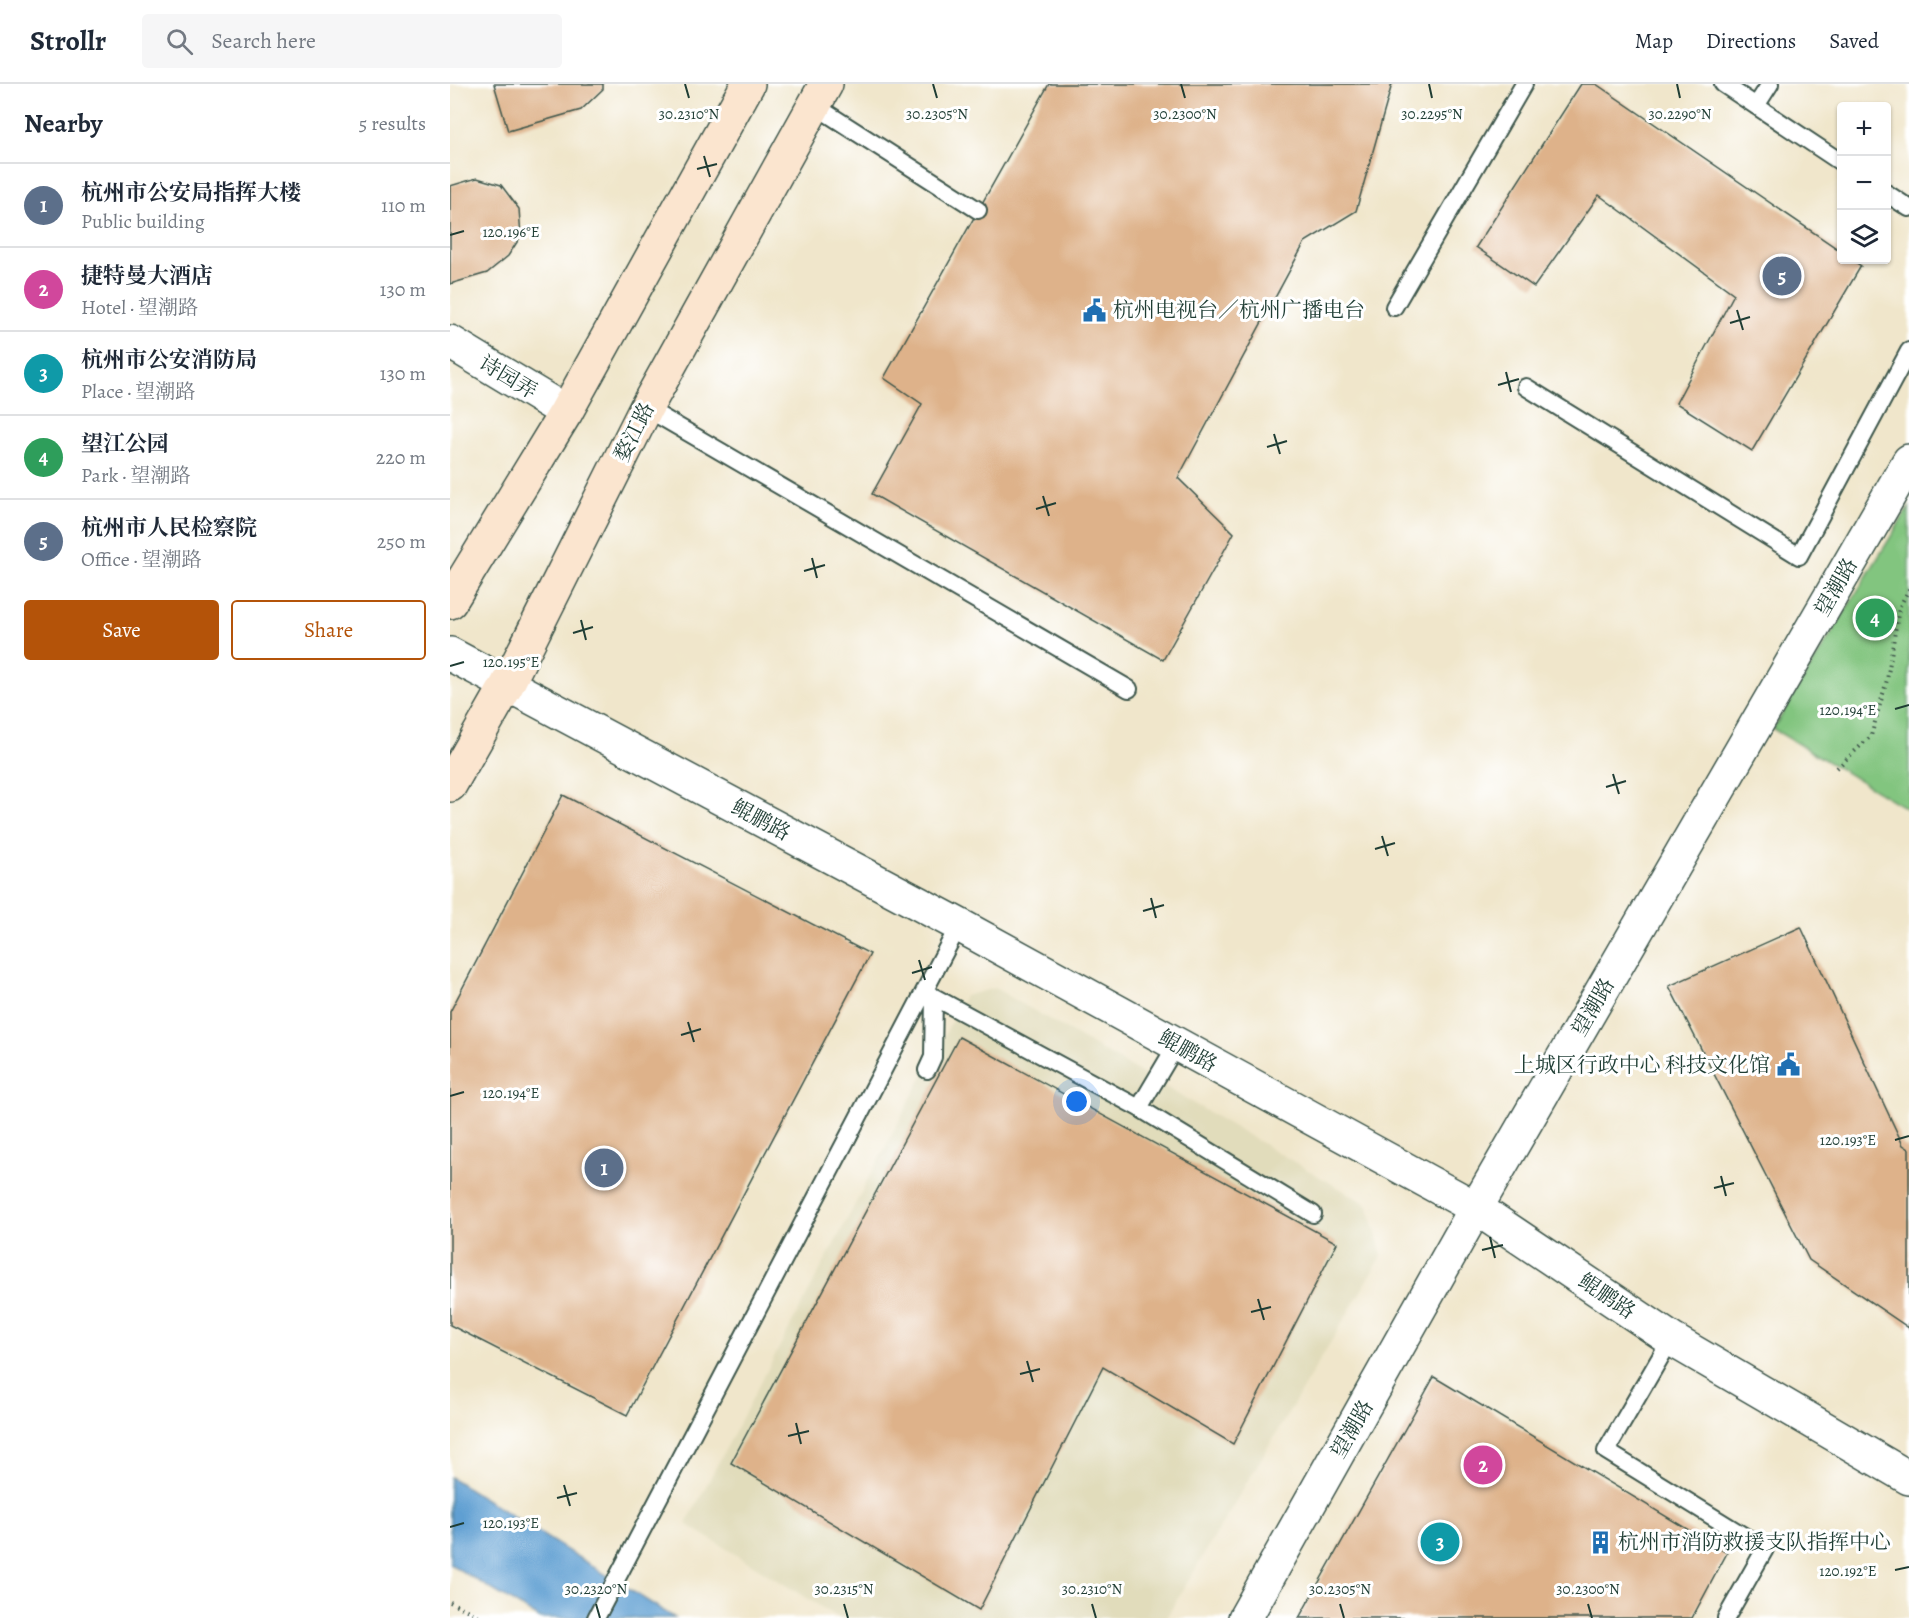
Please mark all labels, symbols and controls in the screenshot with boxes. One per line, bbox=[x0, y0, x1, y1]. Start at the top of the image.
search box bbox=[142, 14, 562, 68]
text: Strollr bbox=[30, 22, 106, 60]
icon: search bbox=[163, 25, 196, 58]
text: Search here bbox=[211, 26, 316, 56]
text: Map bbox=[1635, 27, 1673, 55]
text: Directions bbox=[1706, 27, 1796, 55]
text: Saved bbox=[1829, 27, 1879, 55]
map controls bbox=[1837, 102, 1891, 264]
button: + bbox=[1837, 102, 1891, 156]
text: 30.2310°N bbox=[659, 104, 720, 124]
text: 30.2305°N bbox=[906, 104, 968, 124]
text: 30.2300°N bbox=[1153, 104, 1217, 124]
text: 30.2295°N bbox=[1401, 104, 1463, 124]
text: 30.2290°N bbox=[1648, 104, 1712, 124]
text: Nearby bbox=[24, 106, 103, 141]
text: 5 results bbox=[359, 110, 426, 137]
button: − bbox=[1837, 156, 1891, 210]
text: 杭州市公安局指挥大楼 bbox=[81, 178, 301, 208]
text: 1 bbox=[40, 192, 47, 219]
text: 110 m bbox=[381, 192, 426, 219]
text: Public building bbox=[81, 208, 205, 235]
button: layers bbox=[1837, 210, 1891, 264]
text: 120.196°E bbox=[482, 222, 540, 242]
pin: 5 bbox=[1762, 254, 1802, 298]
text: 捷特曼大酒店 bbox=[81, 261, 213, 291]
text: 2 bbox=[39, 276, 48, 303]
text: 130 m bbox=[380, 276, 426, 303]
text: Hotel · 望潮路 bbox=[81, 294, 198, 321]
place label: 杭州电视台／杭州广播电台 bbox=[1113, 296, 1365, 324]
public building icon: 杭州电视台／杭州广播电台 bbox=[1082, 297, 1108, 323]
text: 杭州市公安消防局 bbox=[81, 345, 257, 375]
street label: 诗园弄 bbox=[474, 349, 542, 405]
text: 3 bbox=[39, 360, 48, 387]
text: 130 m bbox=[380, 360, 426, 387]
text: Place · 望潮路 bbox=[81, 378, 195, 405]
street label: 婺江路 bbox=[607, 398, 661, 466]
text: 望江公园 bbox=[81, 429, 169, 459]
text: 4 bbox=[39, 444, 48, 471]
text: 220 m bbox=[376, 444, 426, 471]
text: Park · 望潮路 bbox=[81, 462, 190, 489]
text: 杭州市人民检察院 bbox=[81, 513, 257, 543]
text: 5 bbox=[39, 528, 48, 555]
text: 250 m bbox=[377, 528, 426, 555]
text: Office · 望潮路 bbox=[81, 546, 202, 573]
street label: 望潮路 bbox=[1808, 553, 1864, 621]
pin: 4 bbox=[1856, 596, 1894, 640]
button: Save bbox=[24, 600, 219, 660]
button: Share bbox=[231, 600, 426, 660]
text: 120.195°E bbox=[483, 652, 539, 672]
text: 120.194°E bbox=[1820, 700, 1876, 720]
street label: 鲲鹏路 bbox=[727, 793, 795, 847]
street label: 望潮路 bbox=[1565, 973, 1621, 1041]
street label: 鲲鹏路 bbox=[1154, 1023, 1222, 1079]
place label: 上城区行政中心 科技文化馆 bbox=[1514, 1051, 1770, 1079]
public building icon: 上城区行政中心 科技文化馆 bbox=[1775, 1052, 1801, 1078]
text: 120.194°E bbox=[483, 1083, 539, 1103]
your location bbox=[1062, 1087, 1091, 1116]
text: 120.193°E bbox=[1820, 1130, 1876, 1150]
pin: 1 bbox=[584, 1146, 624, 1190]
street label: 鲲鹏路 bbox=[1573, 1267, 1641, 1325]
street label: 望潮路 bbox=[1324, 1395, 1380, 1463]
pin: 2 bbox=[1464, 1442, 1502, 1488]
text: 120.193°E bbox=[483, 1513, 539, 1533]
pin: 3 bbox=[1420, 1520, 1460, 1564]
place label: 杭州市消防救援支队指挥中心 bbox=[1618, 1528, 1891, 1556]
building icon: 杭州市消防救援支队指挥中心 bbox=[1587, 1529, 1613, 1555]
text: 120.192°E bbox=[1819, 1561, 1877, 1581]
text: 30.2320°N bbox=[565, 1579, 628, 1599]
text: 30.2315°N bbox=[814, 1579, 874, 1599]
text: 30.2310°N bbox=[1062, 1579, 1123, 1599]
text: 30.2305°N bbox=[1309, 1579, 1371, 1599]
text: 30.2300°N bbox=[1556, 1579, 1620, 1599]

